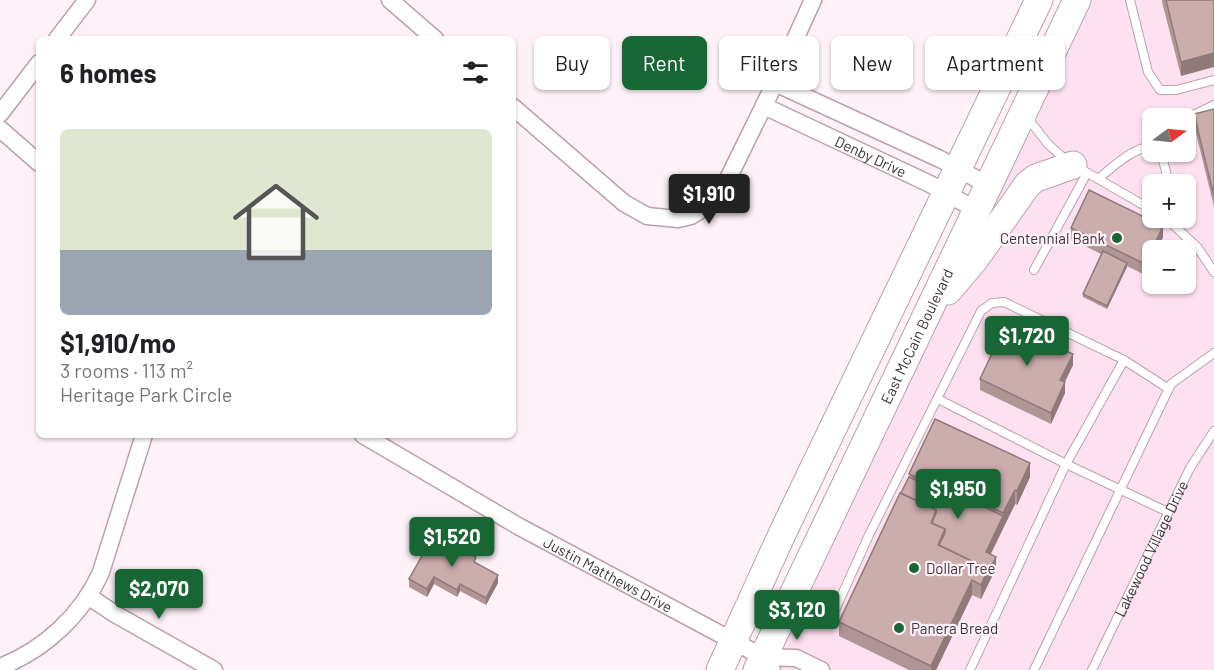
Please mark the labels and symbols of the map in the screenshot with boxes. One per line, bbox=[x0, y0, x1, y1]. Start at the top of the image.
north arrow bbox=[1142, 108, 1196, 162]
street label: Denby Drive bbox=[832, 132, 909, 181]
pin: $1,910 bbox=[660, 174, 758, 225]
place label: Centennial Bank bbox=[1000, 229, 1105, 247]
marker: Centennial Bank bbox=[1110, 231, 1124, 245]
street label: East McCain Boulevard bbox=[877, 266, 956, 407]
pin: $1,720 bbox=[978, 316, 1076, 367]
pin: $1,950 bbox=[909, 469, 1007, 520]
street label: Lakewood Village Drive bbox=[1110, 478, 1192, 620]
pin: $1,520 bbox=[403, 517, 501, 568]
street label: Justin Matthews Drive bbox=[541, 532, 676, 616]
place label: Dollar Tree bbox=[926, 559, 996, 577]
marker: Dollar Tree bbox=[907, 561, 921, 575]
pin: $2,070 bbox=[110, 569, 208, 620]
pin: $3,120 bbox=[748, 590, 846, 641]
place label: Panera Bread bbox=[911, 619, 998, 637]
marker: Panera Bread bbox=[892, 621, 906, 635]

